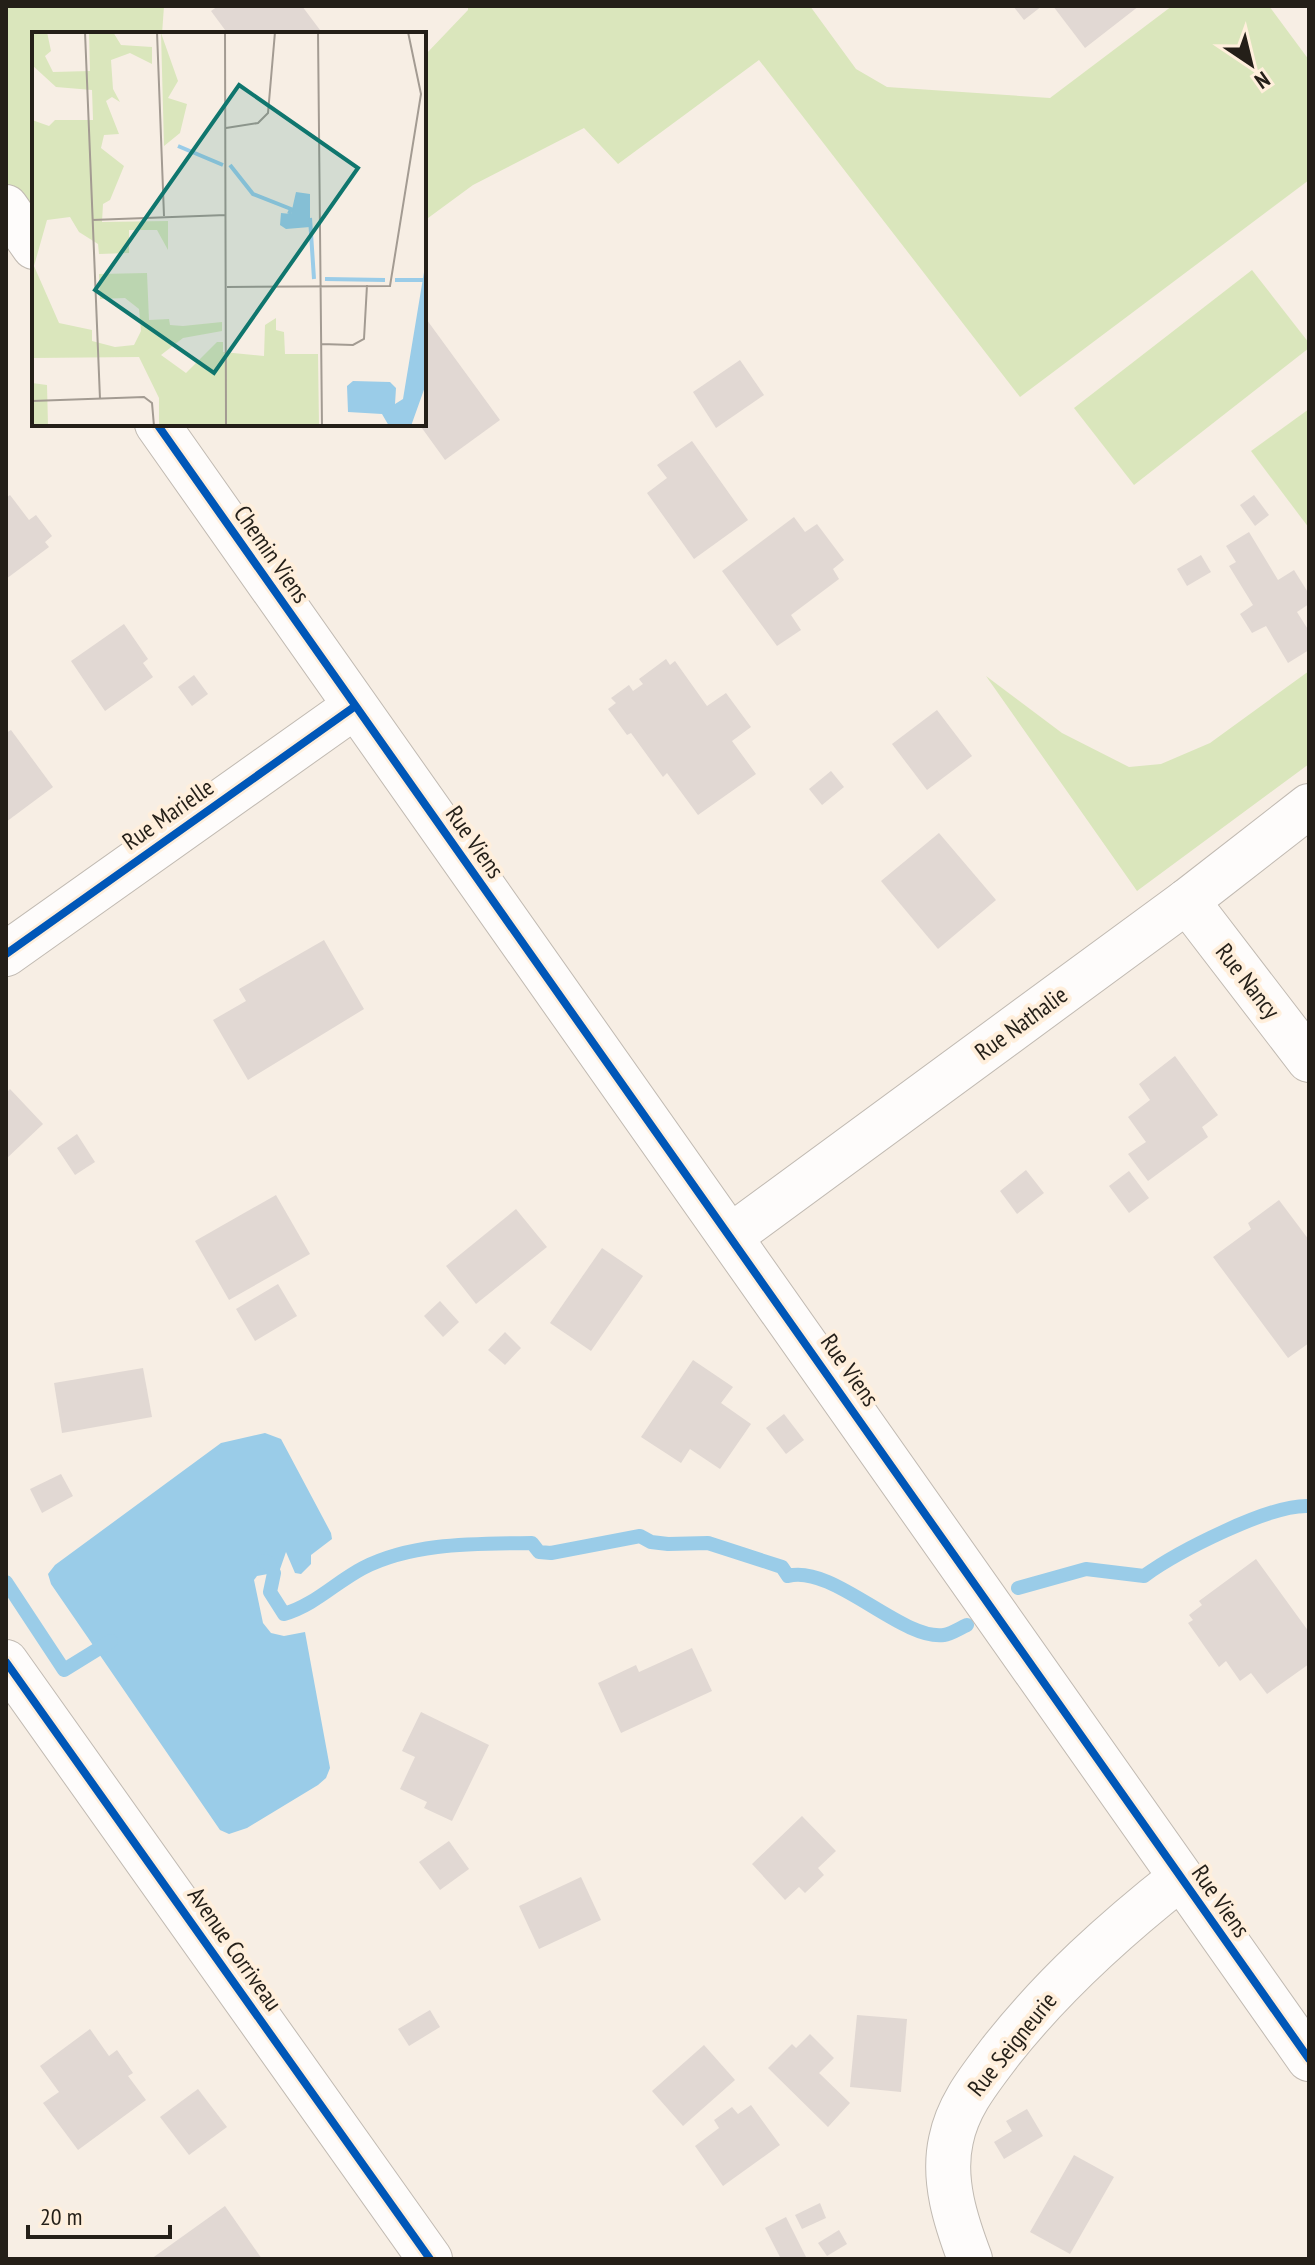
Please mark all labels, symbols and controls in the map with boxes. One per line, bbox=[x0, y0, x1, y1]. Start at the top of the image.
north arrow bbox=[1211, 24, 1291, 104]
inset map bbox=[32, 32, 426, 426]
text: N bbox=[1250, 66, 1275, 95]
street label: Chemin Viens bbox=[227, 499, 317, 609]
street label: Rue Marielle bbox=[116, 771, 220, 857]
street label: Rue Viens bbox=[439, 800, 511, 884]
street label: Rue Nancy bbox=[1209, 937, 1287, 1025]
street label: Rue Nathalie bbox=[969, 979, 1073, 1067]
street label: Rue Viens bbox=[814, 1328, 886, 1412]
street label: Rue Viens bbox=[1185, 1859, 1257, 1943]
street label: Avenue Corriveau bbox=[181, 1881, 289, 2017]
street label: Rue Seigneurie bbox=[961, 1986, 1063, 2102]
scale bar bbox=[28, 2189, 170, 2239]
text: 20 m bbox=[40, 2201, 82, 2232]

